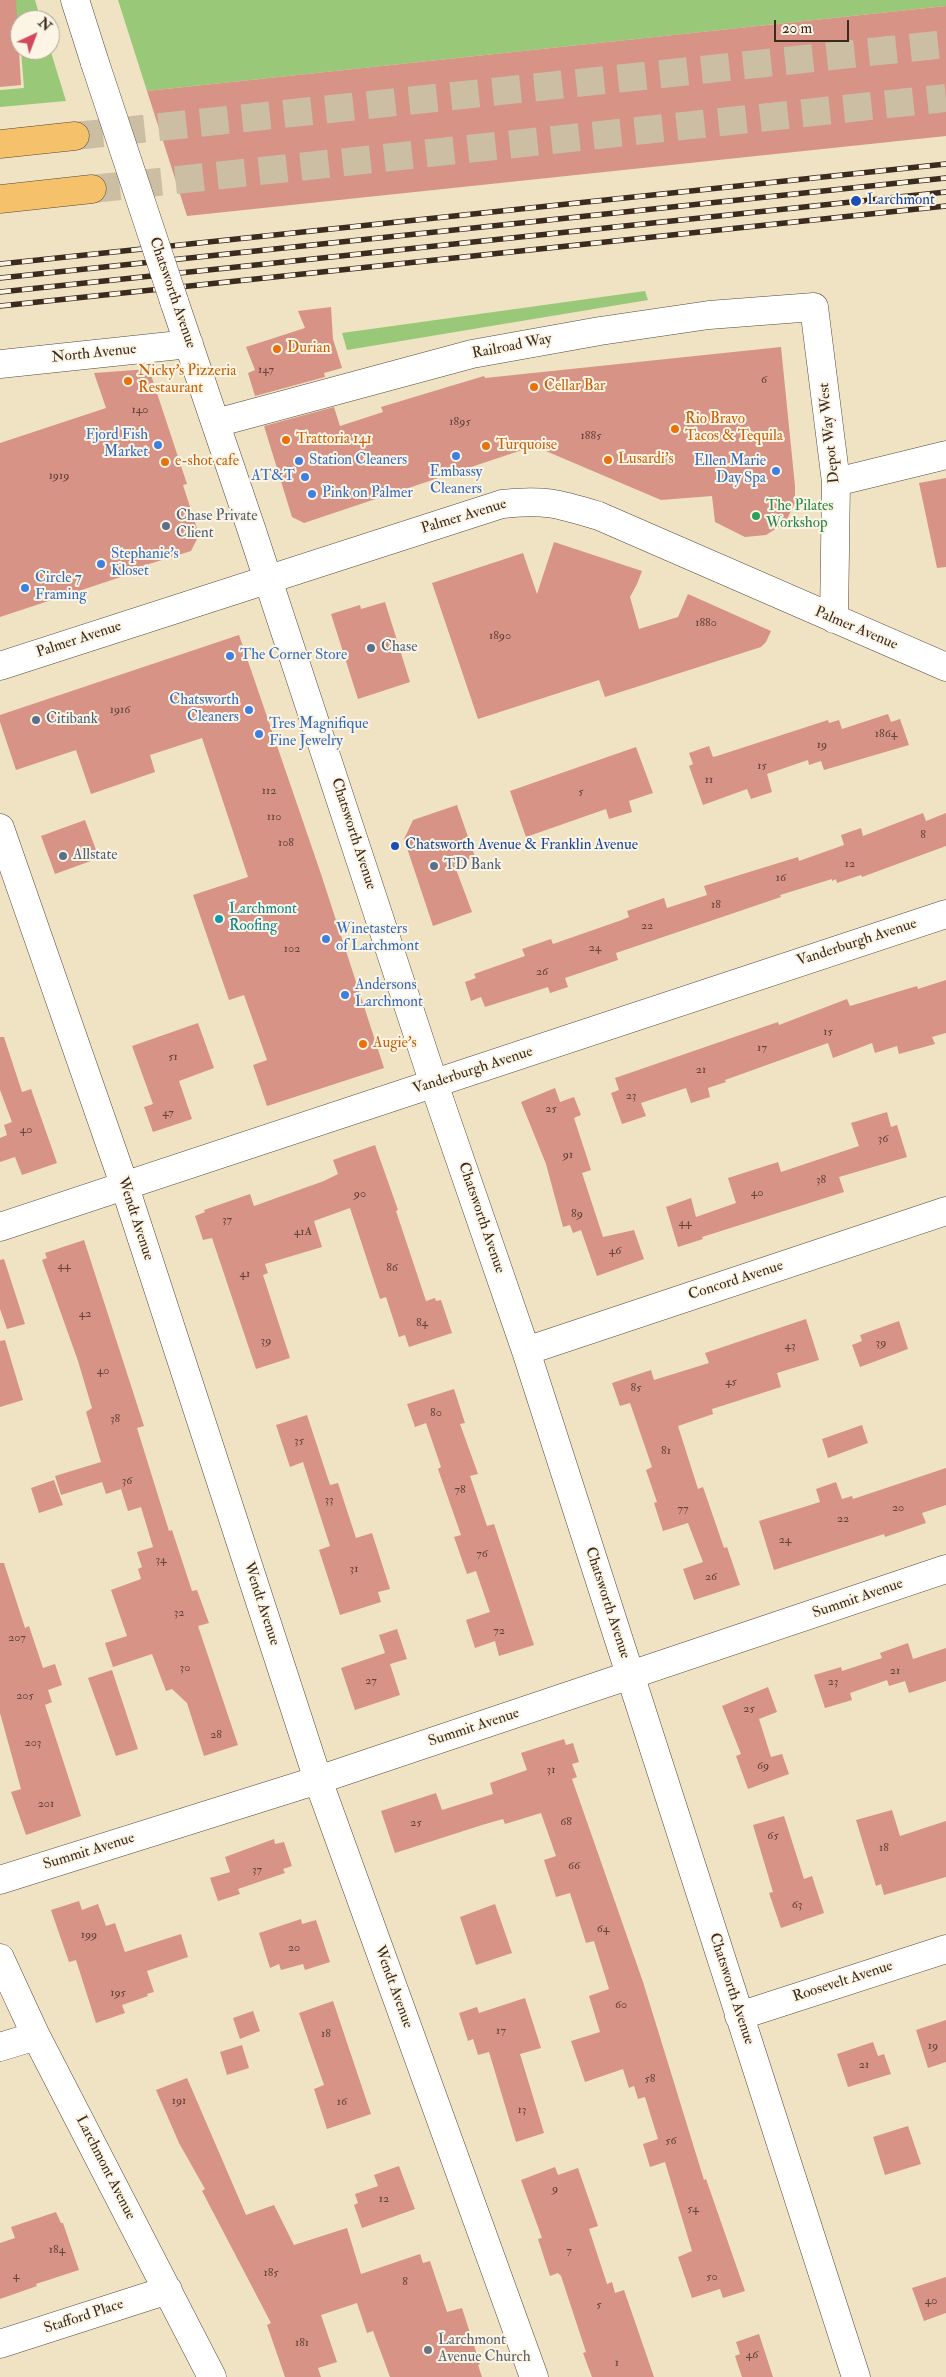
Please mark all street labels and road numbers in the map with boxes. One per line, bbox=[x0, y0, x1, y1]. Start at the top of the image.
street label: Chatsworth Avenue bbox=[145, 235, 199, 351]
street label: Railroad Way bbox=[471, 330, 553, 364]
street label: North Avenue bbox=[51, 341, 137, 367]
street label: Depot Way West bbox=[816, 382, 844, 484]
street label: Palmer Avenue bbox=[419, 495, 509, 539]
street label: Palmer Avenue bbox=[812, 603, 900, 655]
street label: Palmer Avenue bbox=[34, 618, 124, 662]
street label: Chatsworth Avenue bbox=[326, 776, 380, 892]
street label: Vanderburgh Avenue bbox=[795, 915, 919, 971]
street label: Vanderburgh Avenue bbox=[411, 1043, 535, 1099]
street label: Chatsworth Avenue bbox=[454, 1160, 508, 1276]
street label: Wendt Avenue bbox=[113, 1175, 157, 1263]
street label: Concord Avenue bbox=[686, 1257, 786, 1305]
street label: Chatsworth Avenue bbox=[580, 1545, 634, 1661]
street label: Wendt Avenue bbox=[239, 1560, 283, 1648]
street label: Summit Avenue bbox=[810, 1575, 906, 1623]
street label: Summit Avenue bbox=[426, 1705, 522, 1751]
street label: Summit Avenue bbox=[41, 1830, 137, 1874]
street label: Chatsworth Avenue bbox=[704, 1931, 758, 2047]
street label: Wendt Avenue bbox=[370, 1943, 416, 2031]
street label: Roosevelt Avenue bbox=[791, 1957, 895, 2007]
street label: Larchmont Avenue bbox=[71, 2113, 139, 2223]
street label: Stafford Place bbox=[42, 2296, 126, 2338]

